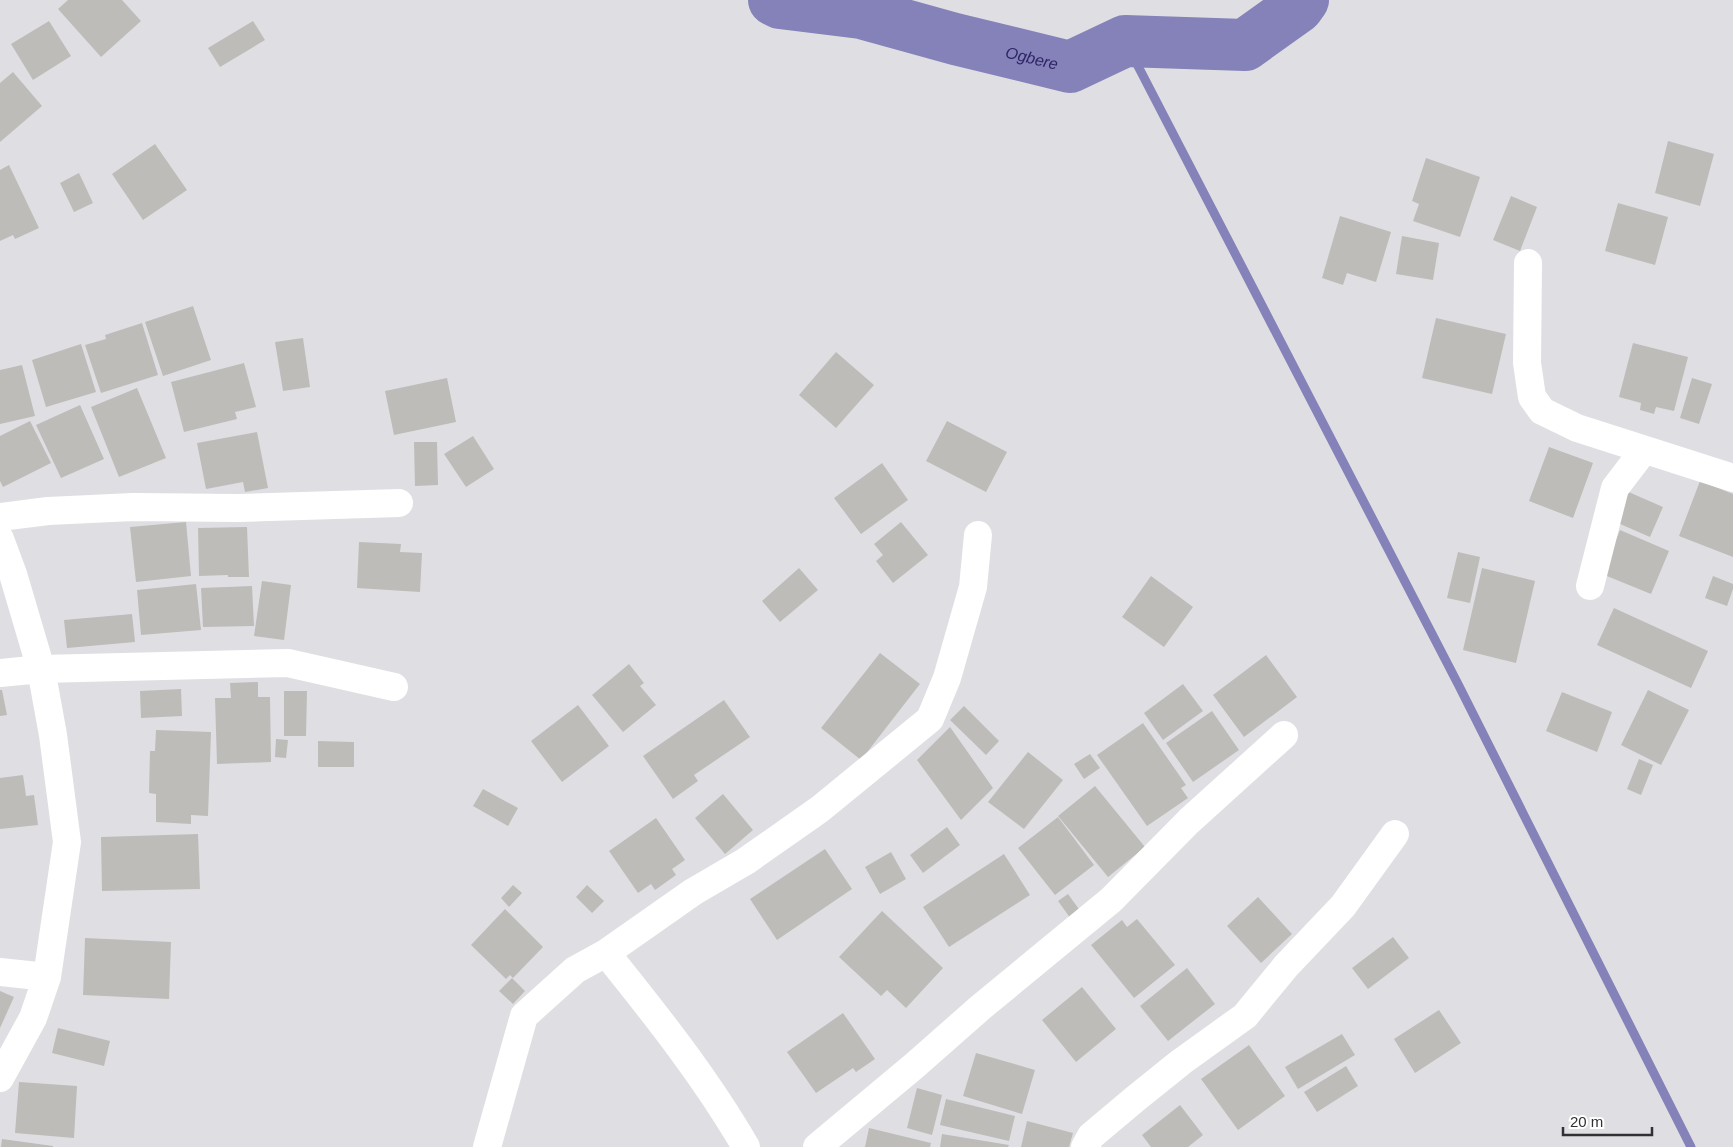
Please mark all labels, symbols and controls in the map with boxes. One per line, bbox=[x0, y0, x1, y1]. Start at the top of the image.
water label: Ogbere bbox=[1004, 44, 1060, 73]
scale bar bbox=[1563, 1104, 1652, 1136]
text: 20 m bbox=[1570, 1113, 1603, 1130]

